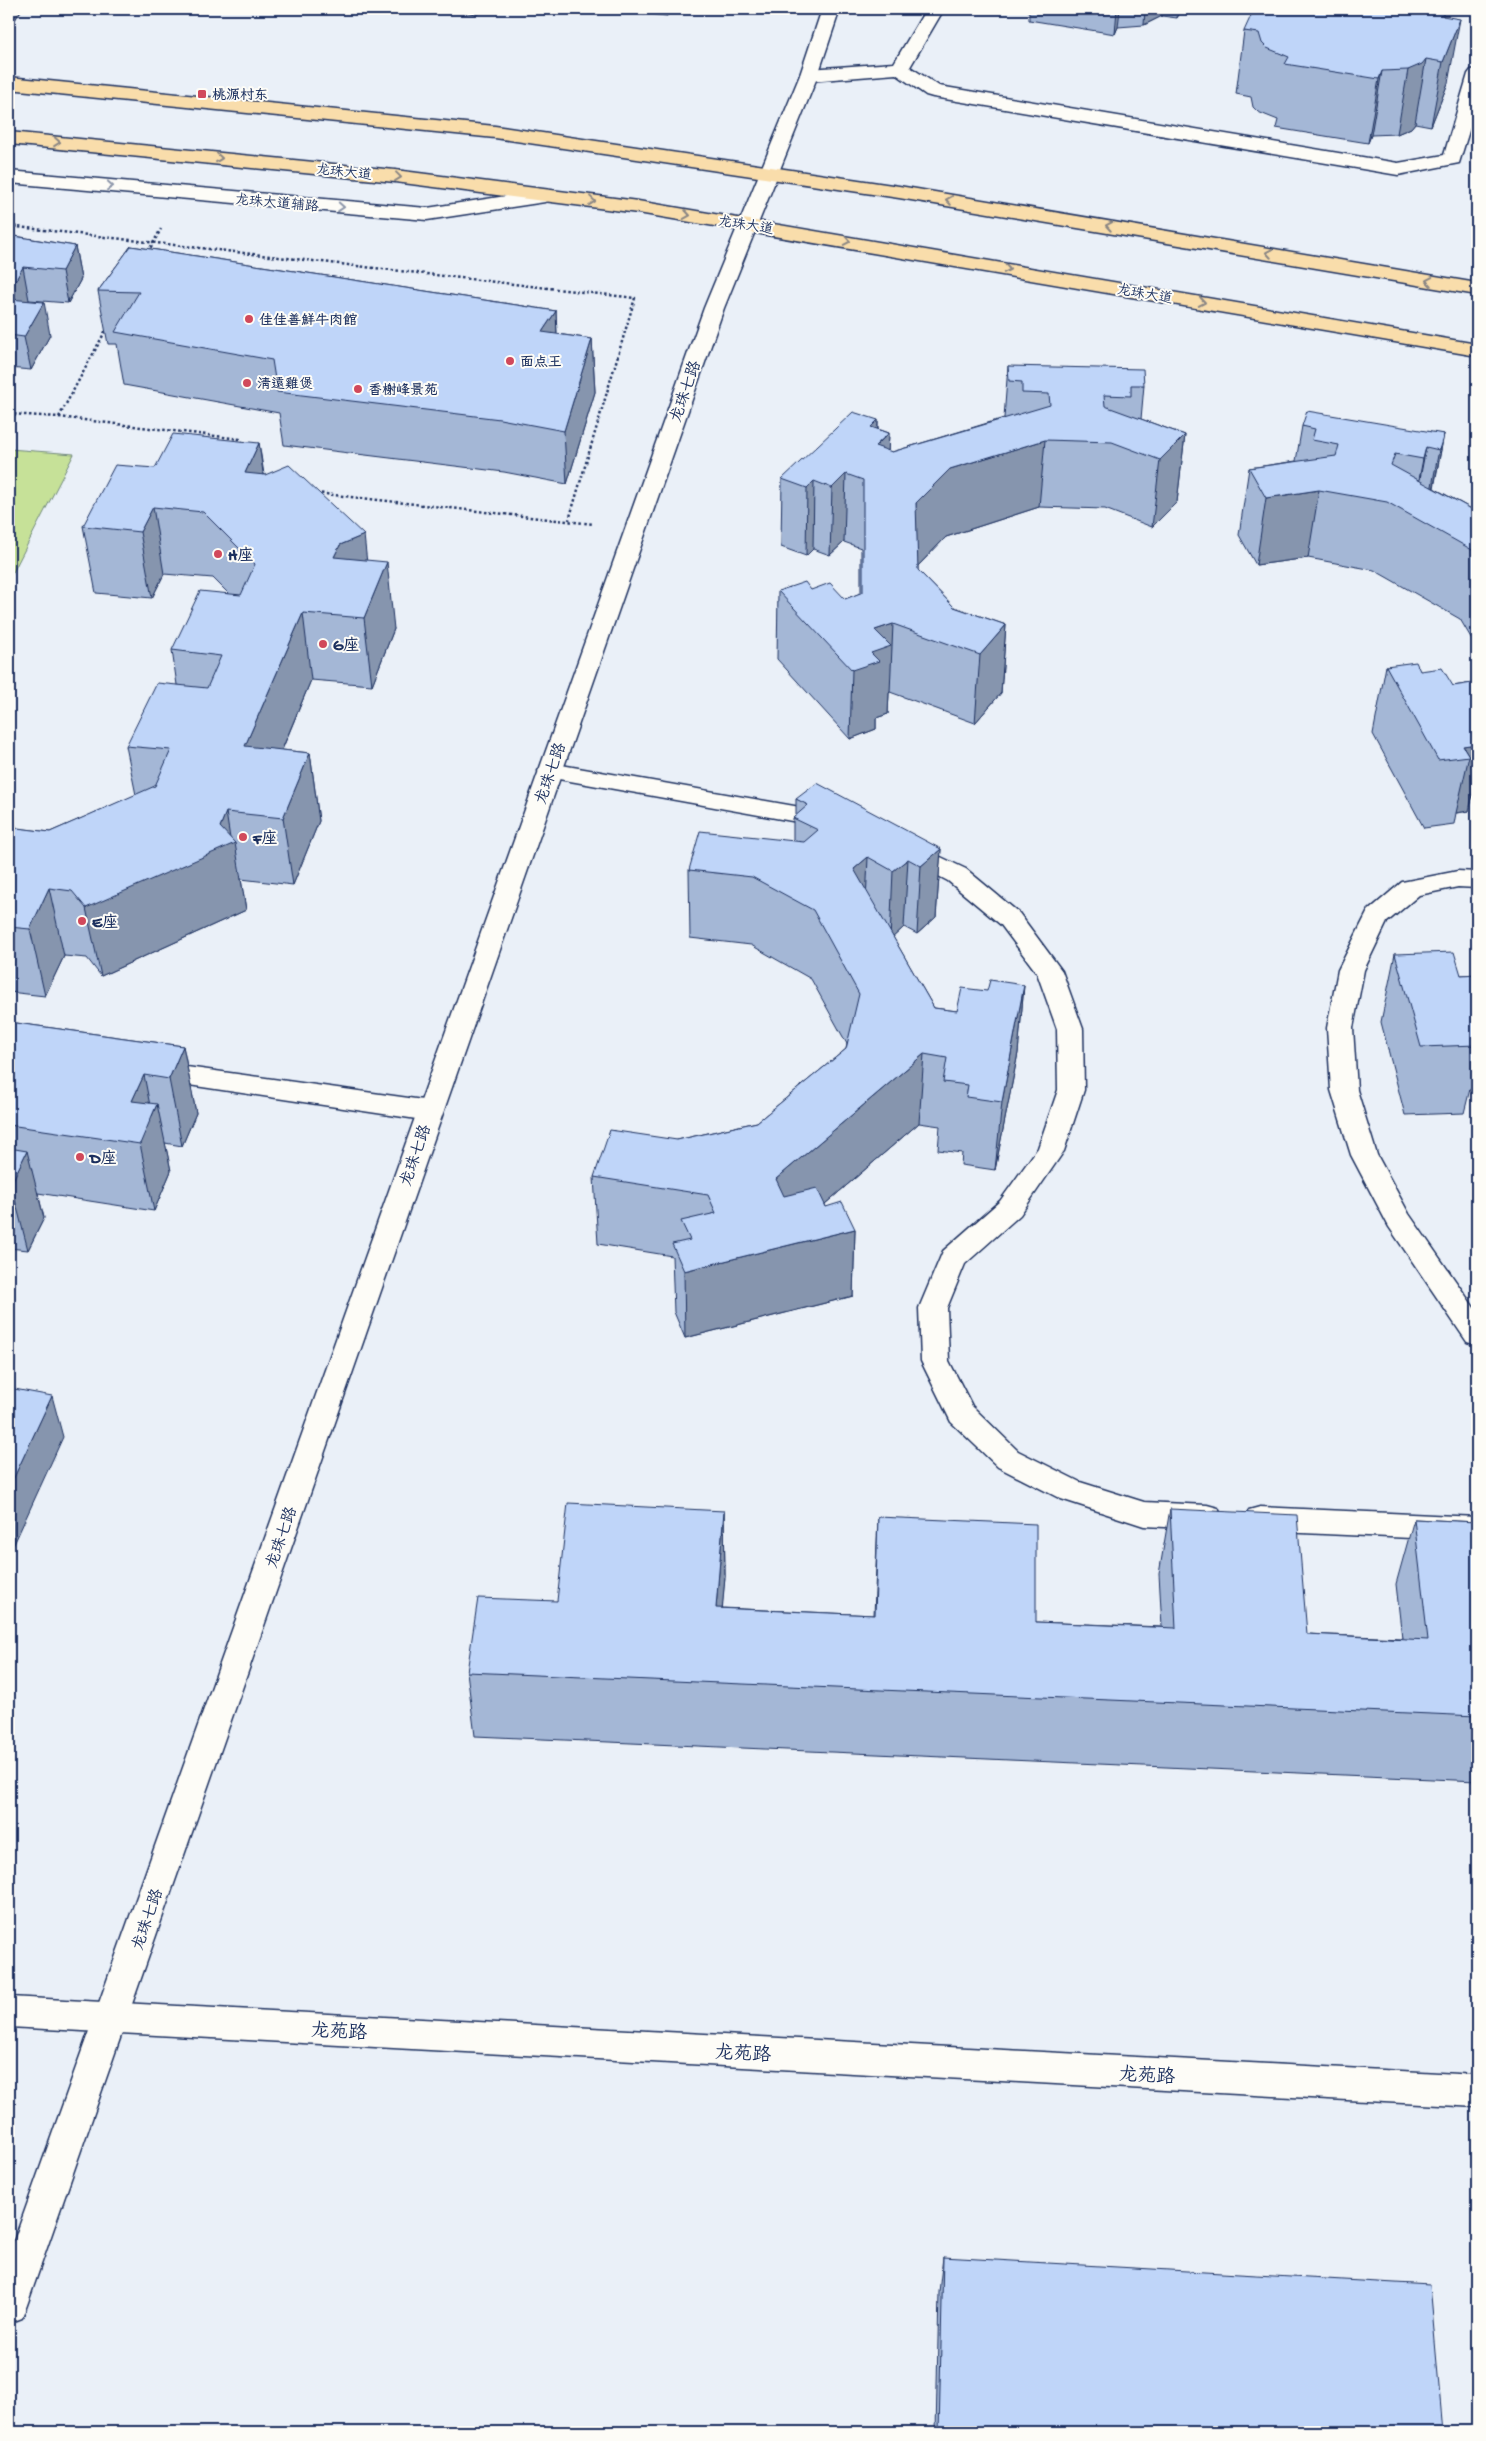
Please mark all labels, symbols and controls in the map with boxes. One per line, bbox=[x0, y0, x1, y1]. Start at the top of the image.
place label: 桃源村东 bbox=[212, 87, 268, 105]
marker: 桃源村东 bbox=[196, 88, 208, 100]
one-way arrow bbox=[54, 137, 62, 148]
one-way arrow bbox=[215, 152, 223, 163]
street label: 龙珠大道 bbox=[315, 162, 372, 185]
one-way arrow bbox=[394, 171, 402, 181]
one-way arrow bbox=[106, 180, 114, 191]
street label: 龙珠大道辅路 bbox=[234, 191, 319, 217]
one-way arrow bbox=[588, 195, 596, 206]
one-way arrow bbox=[944, 195, 953, 205]
one-way arrow bbox=[337, 201, 345, 212]
one-way arrow bbox=[682, 209, 691, 219]
street label: 龙珠大道 bbox=[717, 214, 775, 239]
one-way arrow bbox=[1105, 221, 1113, 231]
one-way arrow bbox=[843, 236, 851, 246]
one-way arrow bbox=[1265, 249, 1273, 259]
one-way arrow bbox=[1003, 263, 1011, 273]
one-way arrow bbox=[1425, 276, 1434, 286]
street label: 龙珠大道 bbox=[1116, 282, 1174, 309]
one-way arrow bbox=[1197, 297, 1206, 307]
place label: 佳佳善鮮牛肉館 bbox=[259, 312, 357, 330]
marker: 佳佳善鮮牛肉館 bbox=[243, 313, 255, 325]
marker: 面点王 bbox=[504, 355, 516, 367]
place label: 面点王 bbox=[520, 355, 562, 372]
street label: 龙珠七路 bbox=[666, 358, 707, 425]
place label: 清遠雞煲 bbox=[257, 376, 313, 394]
marker: 清遠雞煲 bbox=[241, 377, 253, 389]
place label: 香榭峰景苑 bbox=[368, 382, 438, 400]
marker: 香榭峰景苑 bbox=[352, 383, 364, 395]
place label: H座 bbox=[228, 546, 253, 567]
marker: H座 bbox=[212, 548, 224, 560]
place label: G座 bbox=[333, 636, 359, 657]
marker: G座 bbox=[317, 638, 329, 650]
street label: 龙珠七路 bbox=[531, 740, 572, 807]
place label: F座 bbox=[252, 829, 277, 850]
marker: F座 bbox=[237, 831, 249, 843]
place label: E座 bbox=[92, 913, 118, 934]
marker: E座 bbox=[76, 915, 88, 927]
street label: 龙珠七路 bbox=[396, 1122, 437, 1189]
place label: D座 bbox=[88, 1149, 116, 1170]
marker: D座 bbox=[74, 1151, 86, 1163]
street label: 龙珠七路 bbox=[262, 1504, 303, 1571]
street label: 龙珠七路 bbox=[128, 1886, 169, 1953]
street label: 龙苑路 bbox=[310, 2020, 368, 2046]
street label: 龙苑路 bbox=[714, 2042, 772, 2068]
street label: 龙苑路 bbox=[1118, 2064, 1176, 2090]

